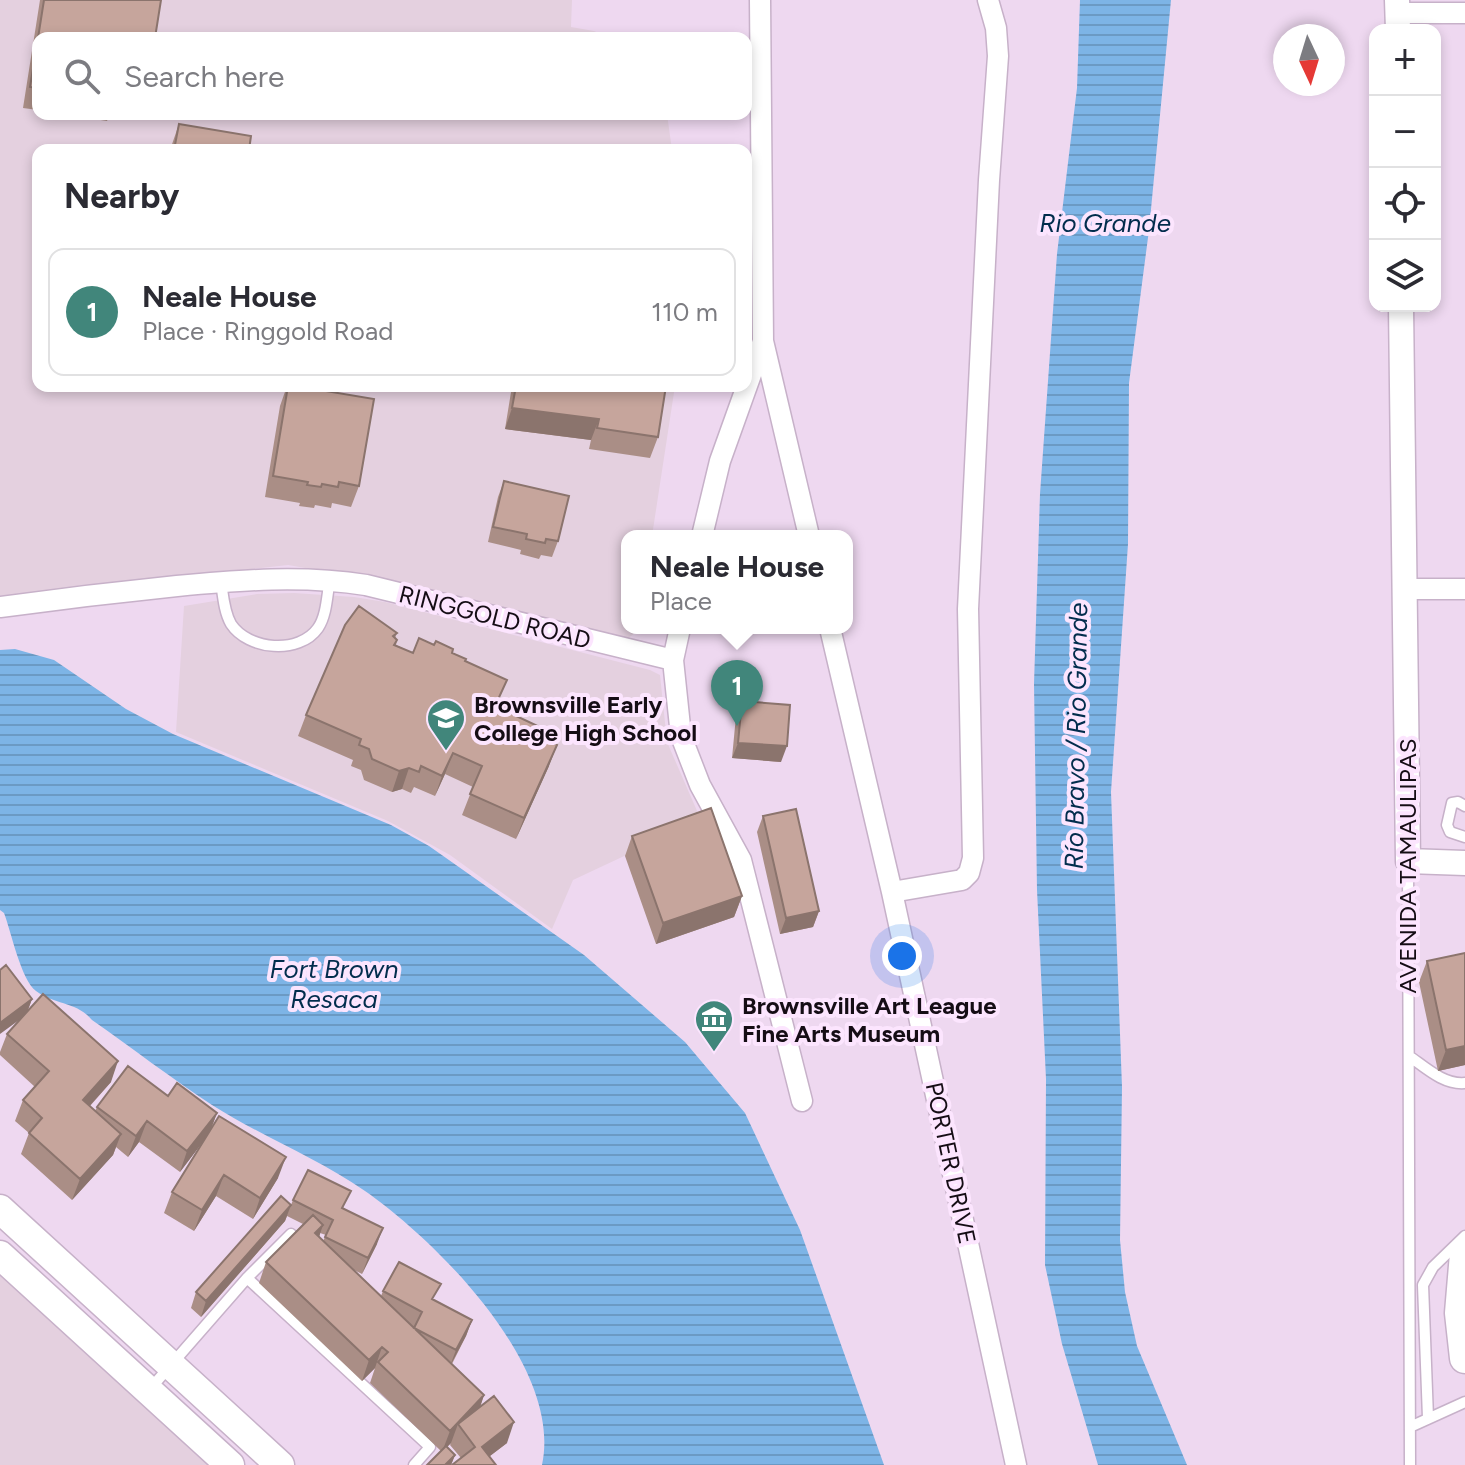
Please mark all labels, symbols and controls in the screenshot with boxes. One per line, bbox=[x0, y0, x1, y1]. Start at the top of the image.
north arrow bbox=[1273, 24, 1345, 96]
map controls bbox=[1369, 24, 1441, 312]
button: + bbox=[1369, 24, 1441, 96]
search box bbox=[32, 32, 752, 120]
icon: search bbox=[60, 54, 104, 98]
text: Search here bbox=[124, 58, 284, 95]
button: − bbox=[1369, 96, 1441, 168]
button: locate bbox=[1369, 168, 1441, 240]
text: Nearby bbox=[64, 176, 179, 217]
water label: Rio Grande bbox=[1039, 207, 1171, 239]
button: layers bbox=[1369, 240, 1441, 312]
text: Neale House bbox=[142, 278, 317, 315]
text: 1 bbox=[87, 296, 97, 328]
text: 110 m bbox=[651, 296, 718, 328]
text: Place · Ringgold Road bbox=[142, 315, 393, 347]
popup bbox=[621, 530, 853, 634]
text: Neale House bbox=[650, 548, 824, 585]
street label: RINGGOLD ROAD bbox=[396, 579, 594, 655]
text: Place bbox=[650, 585, 712, 617]
water label: Río Bravo / Rio Grande bbox=[1058, 602, 1094, 870]
pin: 1 bbox=[711, 660, 763, 726]
place label: Brownsville Early College High School bbox=[474, 690, 697, 747]
school or university icon: Brownsville Early College High School bbox=[425, 697, 467, 752]
street label: AVENIDA TAMAULIPAS bbox=[1393, 738, 1422, 994]
your location bbox=[882, 936, 922, 976]
water label: Fort Brown Resaca bbox=[270, 953, 398, 1015]
place label: Brownsville Art League Fine Arts Museum bbox=[742, 991, 996, 1048]
museum icon: Brownsville Art League Fine Arts Museum bbox=[693, 998, 735, 1053]
street label: PORTER DRIVE bbox=[920, 1079, 982, 1247]

